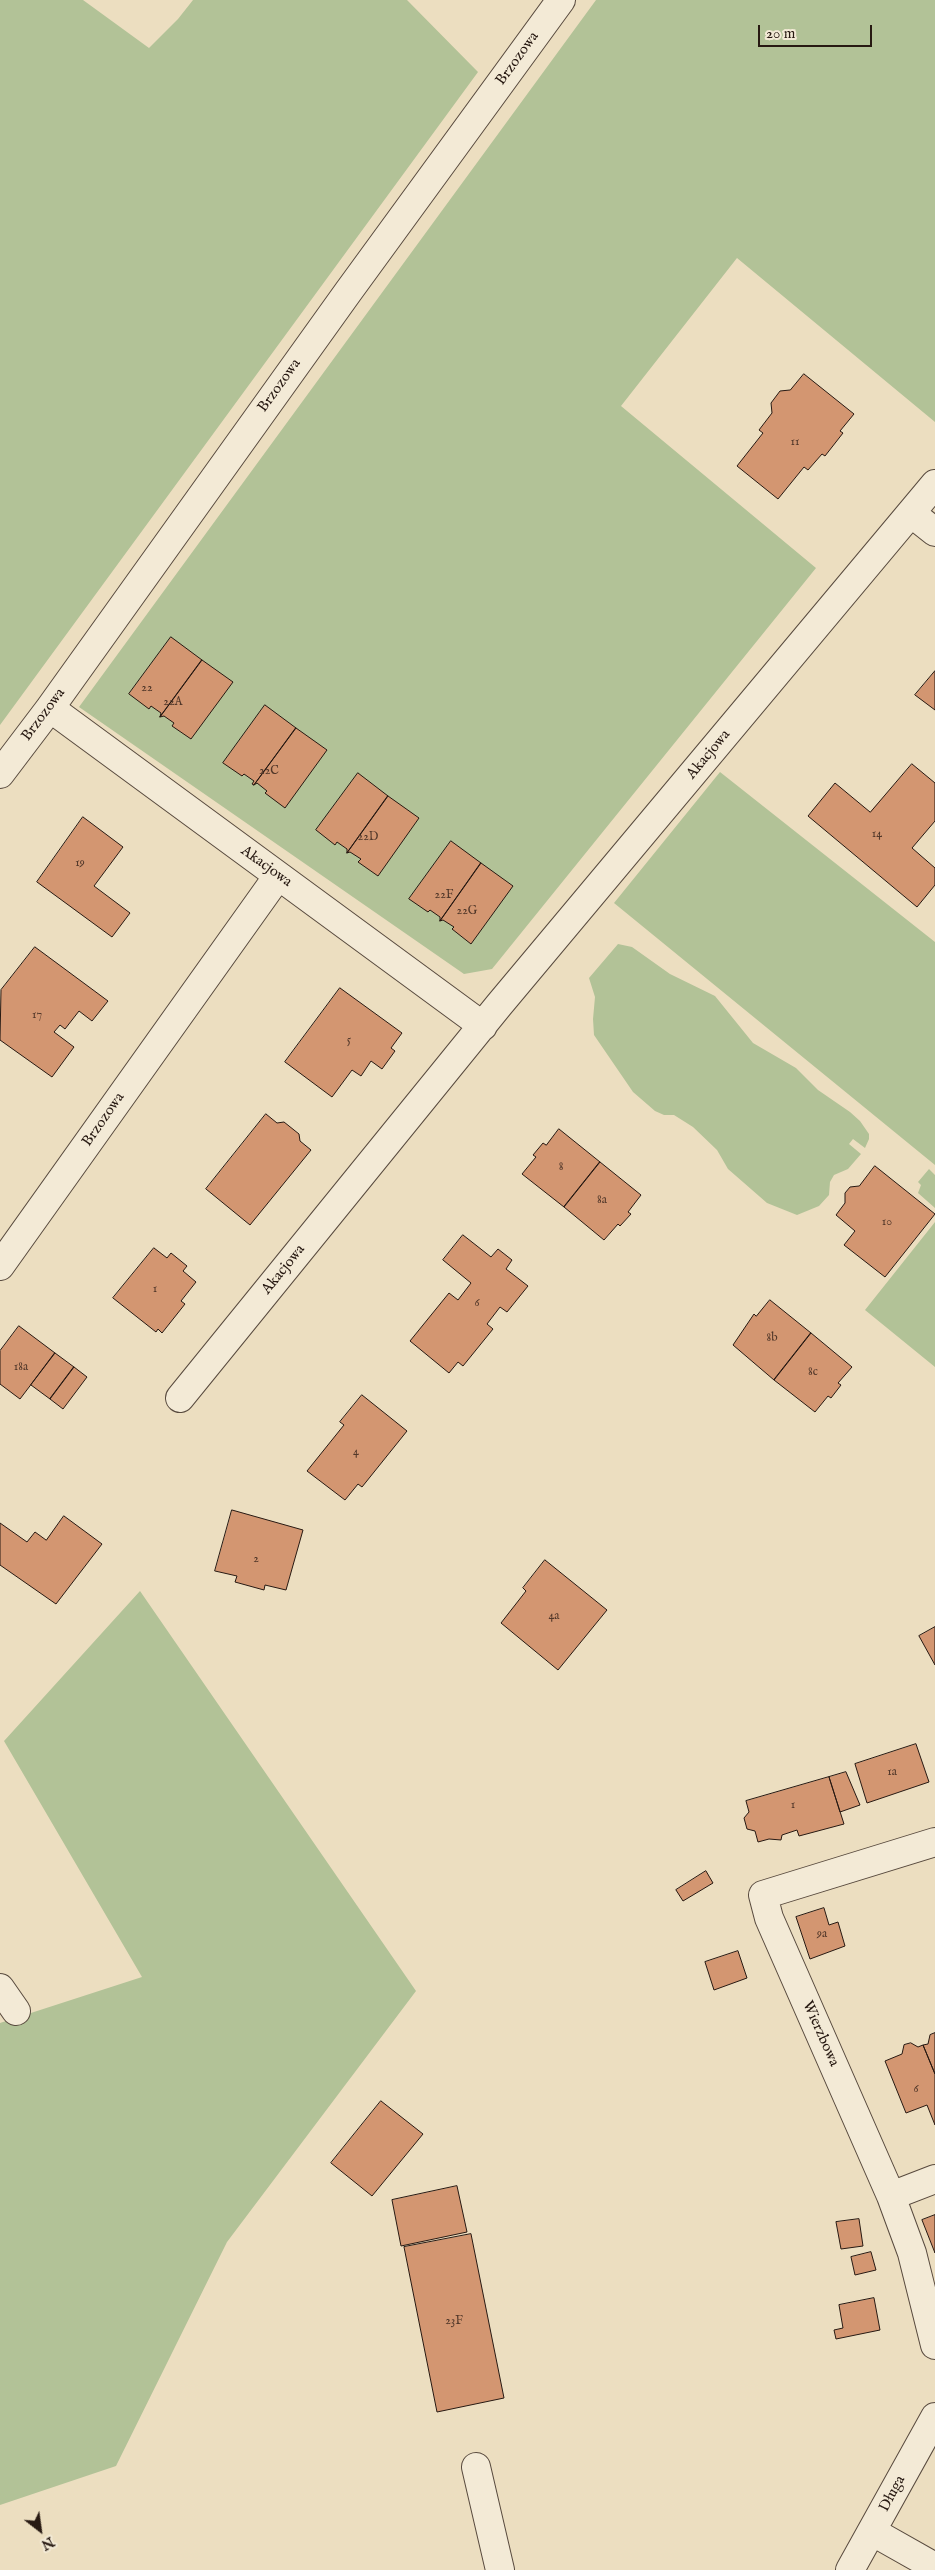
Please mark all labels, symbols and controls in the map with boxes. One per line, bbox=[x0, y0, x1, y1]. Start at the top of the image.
scale bar bbox=[760, 15, 874, 47]
text: 20 m bbox=[766, 24, 795, 43]
street label: Brzozowa bbox=[493, 29, 543, 89]
street label: Brzozowa bbox=[255, 356, 305, 416]
house number: 11 bbox=[791, 436, 799, 450]
house number: 22 bbox=[141, 682, 153, 696]
street label: Brzozowa bbox=[18, 685, 70, 745]
house number: 22A bbox=[163, 696, 183, 710]
street label: Akacjowa bbox=[683, 727, 735, 783]
house number: 22C bbox=[259, 765, 279, 779]
house number: 14 bbox=[872, 828, 882, 842]
house number: 22D bbox=[358, 831, 378, 845]
street label: Akacjowa bbox=[237, 842, 295, 892]
house number: 19 bbox=[75, 857, 85, 871]
house number: 22F bbox=[435, 889, 453, 903]
house number: 22G bbox=[457, 905, 477, 919]
house number: 17 bbox=[32, 1009, 42, 1023]
house number: 5 bbox=[347, 1034, 351, 1048]
street label: Brzozowa bbox=[79, 1090, 129, 1150]
house number: 8 bbox=[559, 1161, 563, 1175]
house number: 8a bbox=[597, 1194, 607, 1208]
house number: 10 bbox=[882, 1216, 892, 1230]
street label: Akacjowa bbox=[258, 1241, 310, 1299]
house number: 1 bbox=[153, 1283, 157, 1297]
house number: 6 bbox=[474, 1297, 480, 1311]
house number: 8b bbox=[766, 1332, 778, 1346]
house number: 18a bbox=[14, 1361, 28, 1375]
house number: 8c bbox=[808, 1366, 818, 1380]
house number: 4 bbox=[353, 1446, 359, 1460]
house number: 2 bbox=[253, 1553, 259, 1567]
house number: 4a bbox=[548, 1610, 560, 1624]
house number: 1a bbox=[887, 1766, 897, 1780]
house number: 1 bbox=[791, 1799, 795, 1813]
house number: 9a bbox=[817, 1928, 827, 1942]
street label: Wierzbowa bbox=[798, 1998, 842, 2070]
house number: 6 bbox=[913, 2083, 919, 2097]
house number: 23F bbox=[445, 2315, 463, 2329]
street label: Długa bbox=[876, 2473, 910, 2515]
north arrow bbox=[15, 2505, 65, 2555]
text: N bbox=[38, 2532, 57, 2554]

